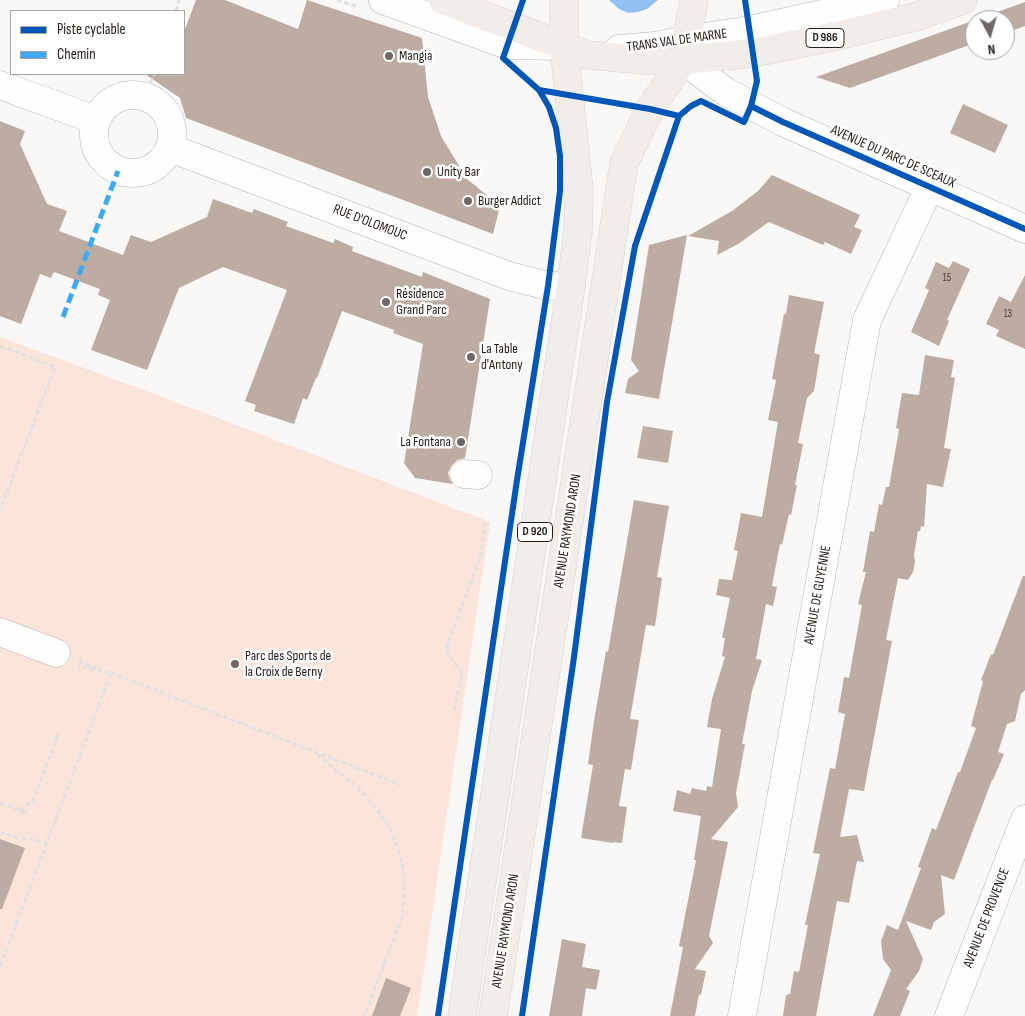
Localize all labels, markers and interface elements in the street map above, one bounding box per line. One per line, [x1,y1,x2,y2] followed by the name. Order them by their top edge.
[10,10,185,75] legend
[965,10,1015,60] north arrow
[57,20,126,39] text: Piste cyclable
[626,26,728,56] street label: TRANS VAL DE MARNE
[806,28,844,48] road number: D 986
[987,41,996,58] text: N
[57,45,96,64] text: Chemin
[399,48,432,64] place label: Mangia
[383,50,395,62] marker: Mangia
[828,122,958,192] street label: AVENUE DU PARC DE SCEAUX
[437,164,480,180] place label: Unity Bar
[421,166,433,178] marker: Unity Bar
[478,193,541,209] place label: Burger Addict
[462,195,474,207] marker: Burger Addict
[331,201,409,245] street label: RUE D'OLOMOUC
[943,271,951,285] house number: 15
[396,286,447,318] place label: Résidence Grand Parc
[380,296,392,308] marker: Résidence Grand Parc
[1004,307,1012,321] house number: 13
[481,341,523,374] place label: La Table d'Antony
[465,351,477,363] marker: La Table d'Antony
[400,434,451,450] place label: La Fontana
[455,436,467,448] marker: La Fontana
[551,473,585,589] street label: AVENUE RAYMOND ARON
[518,522,552,542] road number: D 920
[801,544,835,646] street label: AVENUE DE GUYENNE
[245,648,331,680] place label: Parc des Sports de la Croix de Berny
[229,658,241,670] marker: Parc des Sports de la Croix de Berny
[960,866,1014,970] street label: AVENUE DE PROVENCE
[489,873,523,989] street label: AVENUE RAYMOND ARON

